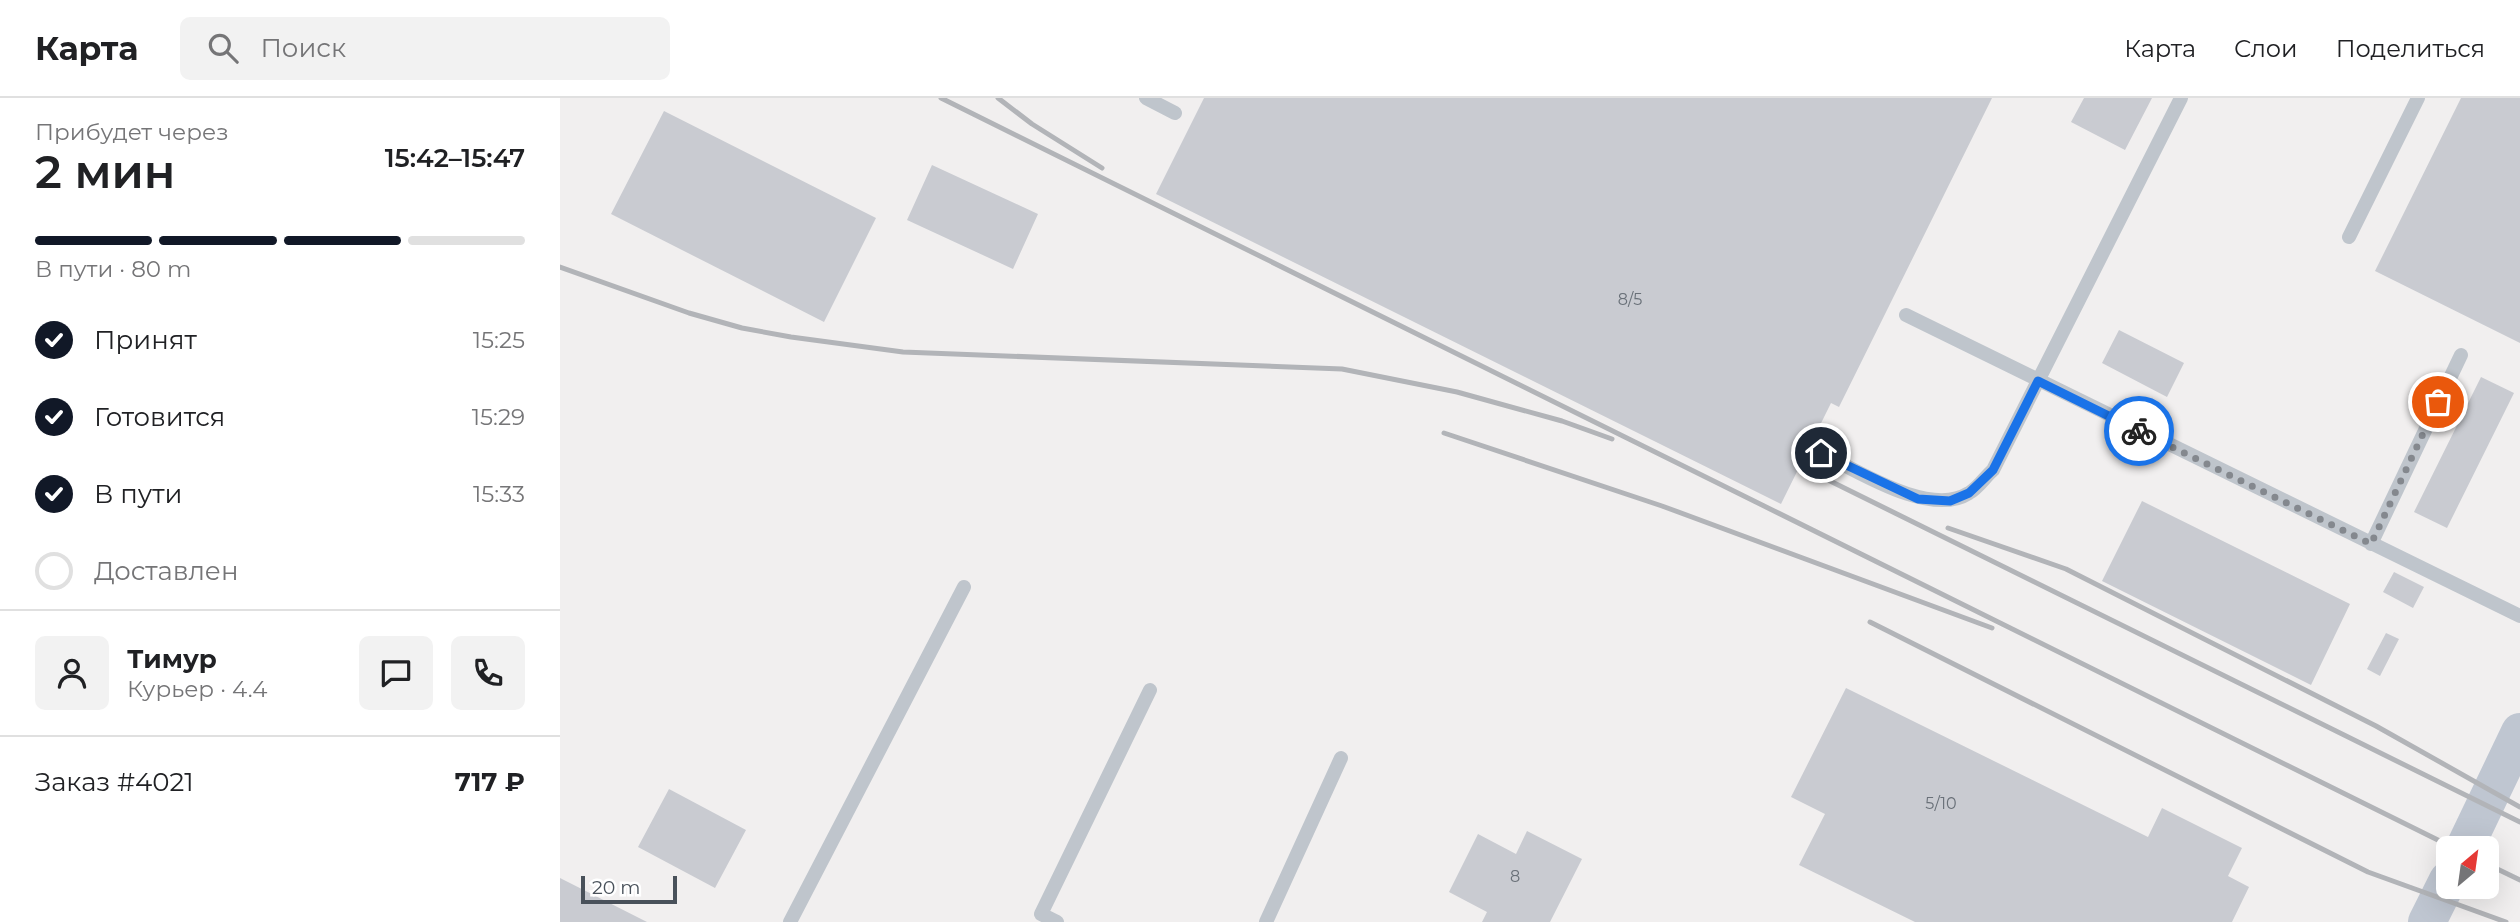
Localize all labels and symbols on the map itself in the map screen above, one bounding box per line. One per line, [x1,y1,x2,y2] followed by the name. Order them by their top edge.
[1618,290,1642,309] house number: 8/5
[2408,372,2468,432] pin
[2104,396,2174,466] courier
[1791,423,1851,483] pin
[1925,794,1957,813] house number: 5/10
[2436,836,2499,900] north arrow
[1510,867,1520,886] house number: 8
[581,873,677,905] scale bar

